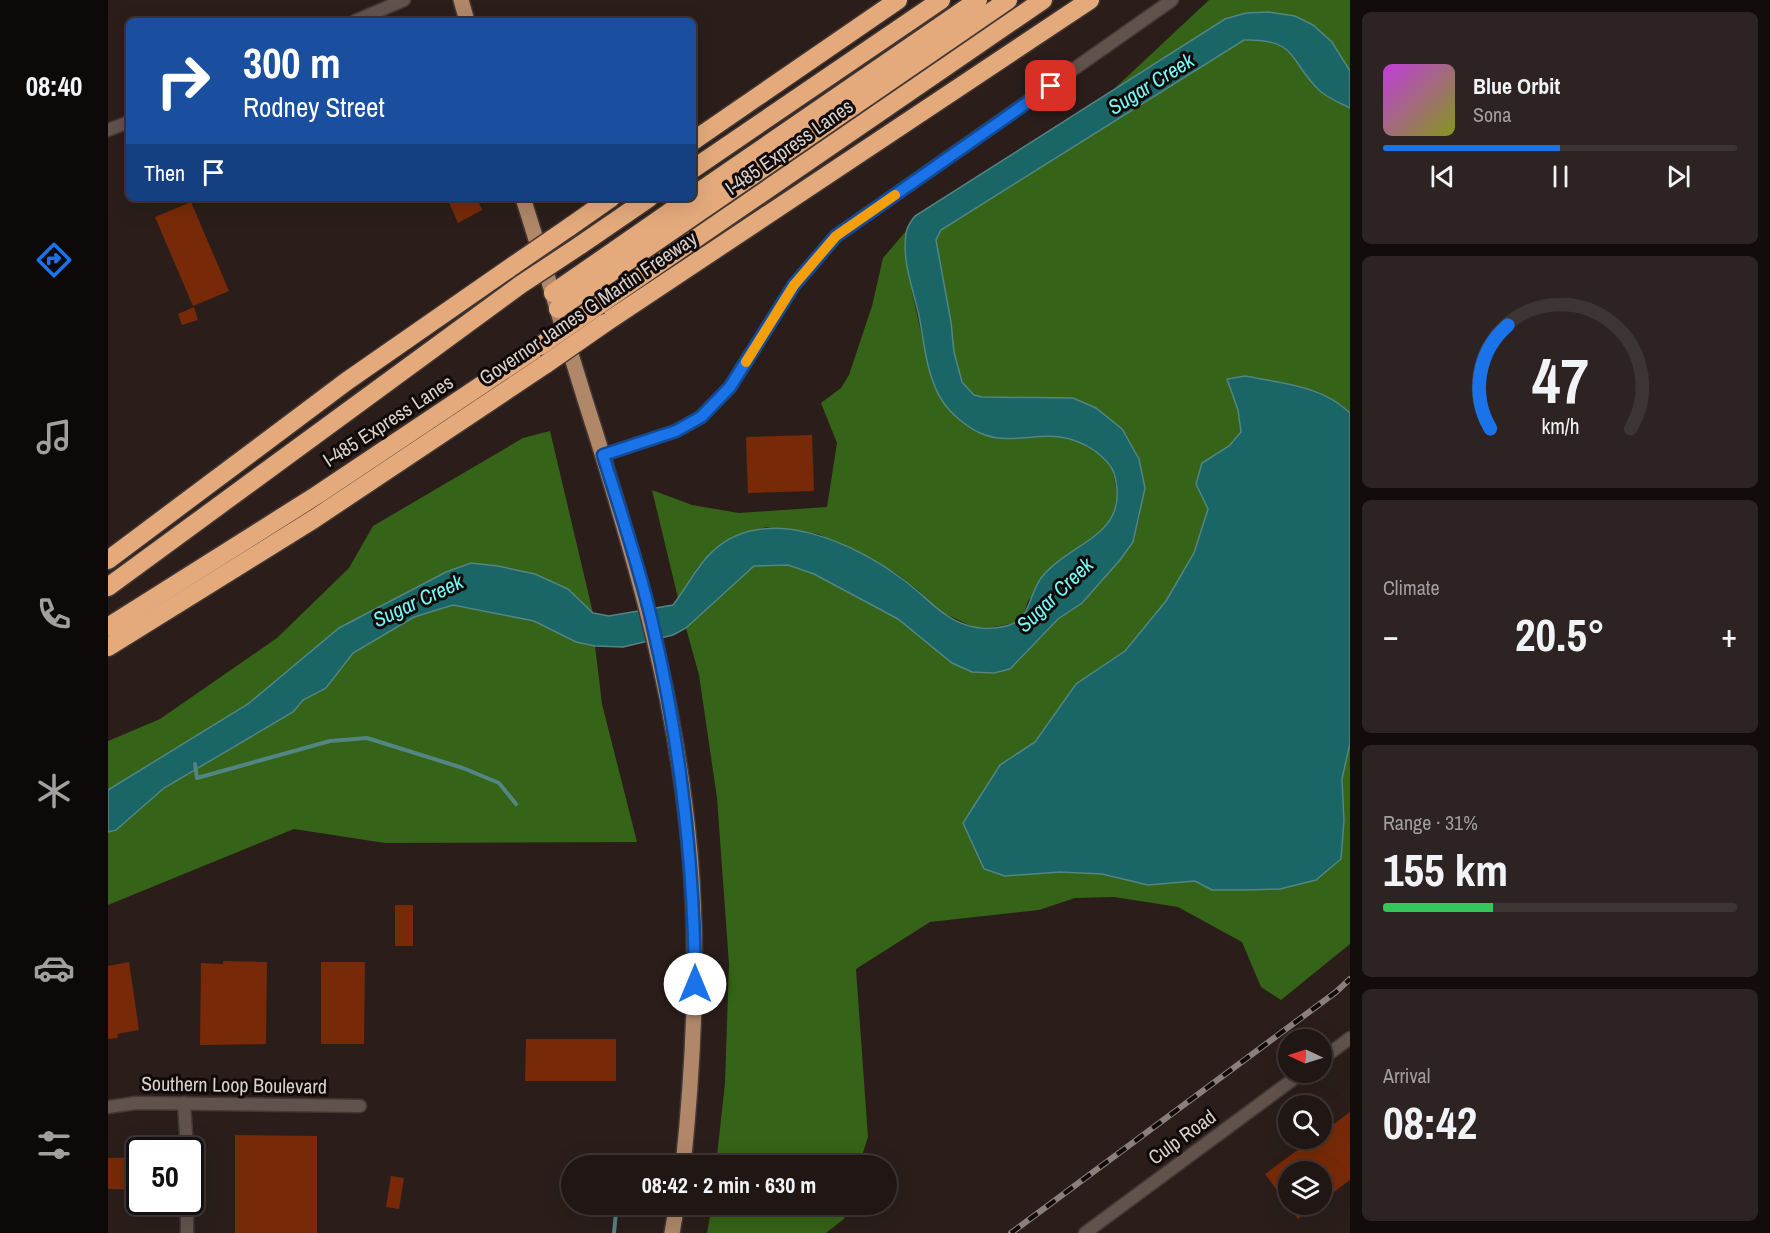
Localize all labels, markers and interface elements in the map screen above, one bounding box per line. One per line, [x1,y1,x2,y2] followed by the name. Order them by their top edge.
[243,35,341,91] text: 300 m
[144,42,222,120] icon: right
[1102,45,1201,121] water label: Sugar Creek
[1025,60,1076,111] pin
[26,68,82,104] text: 08:40
[1034,69,1067,102] icon: arrive
[1473,71,1560,101] text: Blue Orbit
[243,89,385,125] text: Rodney Street
[719,92,858,201] street label: I-485 Express Lanes
[1473,101,1511,128] text: Sona
[197,156,230,189] icon: arrive
[144,158,185,188] text: Then
[1426,160,1459,193] icon: previous
[1544,160,1577,193] icon: pause
[1662,160,1695,193] icon: next
[474,224,702,391] street label: Governor James G Martin Freeway
[33,239,75,281] icon: directions
[1532,338,1588,422] text: 47
[317,368,458,473] street label: I-485 Express Lanes
[1541,413,1579,442] text: km/h
[33,416,75,458] icon: music
[1010,550,1100,639] water label: Sugar Creek
[368,566,469,634] water label: Sugar Creek
[1383,574,1440,601] text: Climate
[33,593,75,635] icon: phone
[1515,604,1605,665] text: 20.5°
[1383,613,1399,657] text: −
[1721,613,1737,657] text: +
[33,770,75,812] icon: climate
[1383,809,1478,836] text: Range · 31%
[1383,839,1508,900] text: 155 km
[33,947,75,989] icon: car
[663,952,727,1016] position arrow
[1278,1029,1332,1083] north arrow
[1278,1029,1332,1215] map controls
[1383,1062,1430,1089] text: Arrival
[141,1069,327,1100] street label: Southern Loop Boulevard
[1383,1092,1477,1153] text: 08:42
[1278,1095,1332,1149] button: search
[1142,1103,1221,1170] street label: Culp Road
[33,1124,75,1166] icon: filters
[126,1137,204,1215] speed limit sign: 50
[1278,1161,1332,1215] button: layers
[642,1170,816,1200] text: 08:42 · 2 min · 630 m

